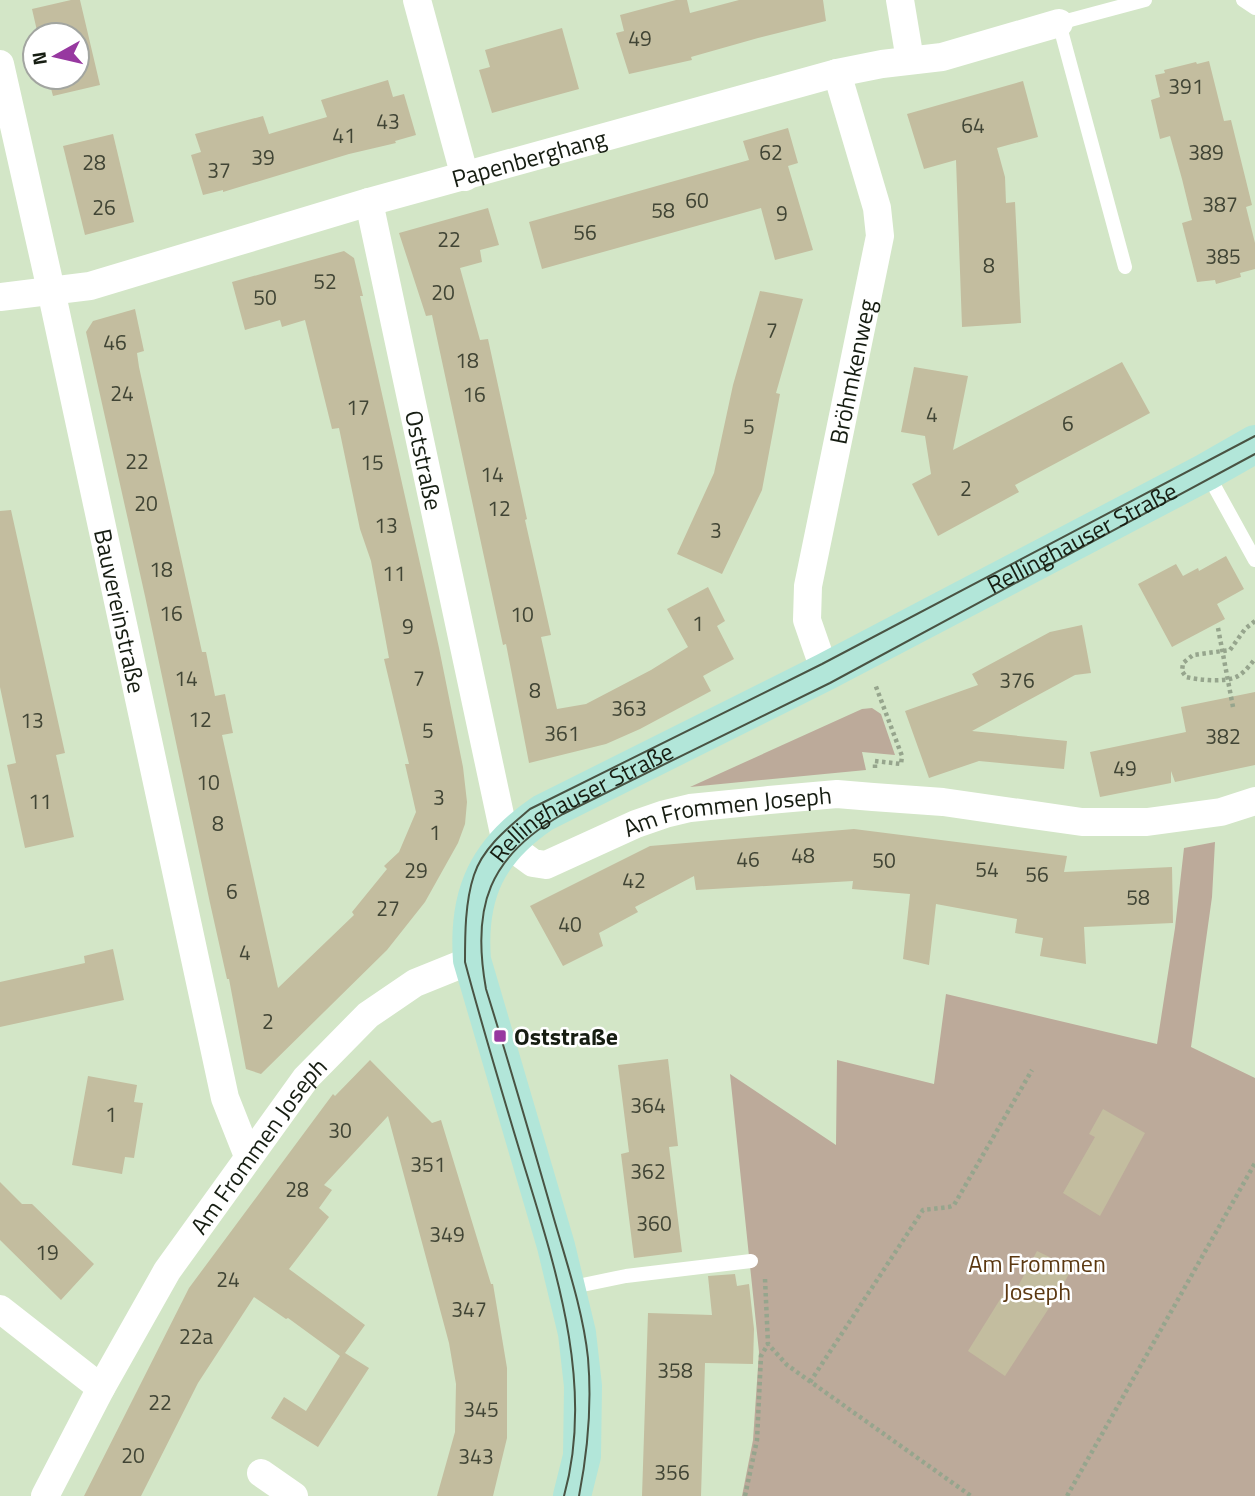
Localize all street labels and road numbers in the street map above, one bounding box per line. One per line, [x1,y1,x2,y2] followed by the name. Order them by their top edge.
[447,119,611,196] street label: Papenberghang
[820,296,885,447] street label: Bröhmkenweg
[396,407,452,513] street label: Oststraße
[980,472,1183,602] street label: Rellinghauser Straße
[85,525,155,696] street label: Bauvereinstraße
[480,733,679,870] street label: Rellinghauser Straße
[617,777,833,846] street label: Am Frommen Joseph
[181,1049,335,1241] street label: Am Frommen Joseph

